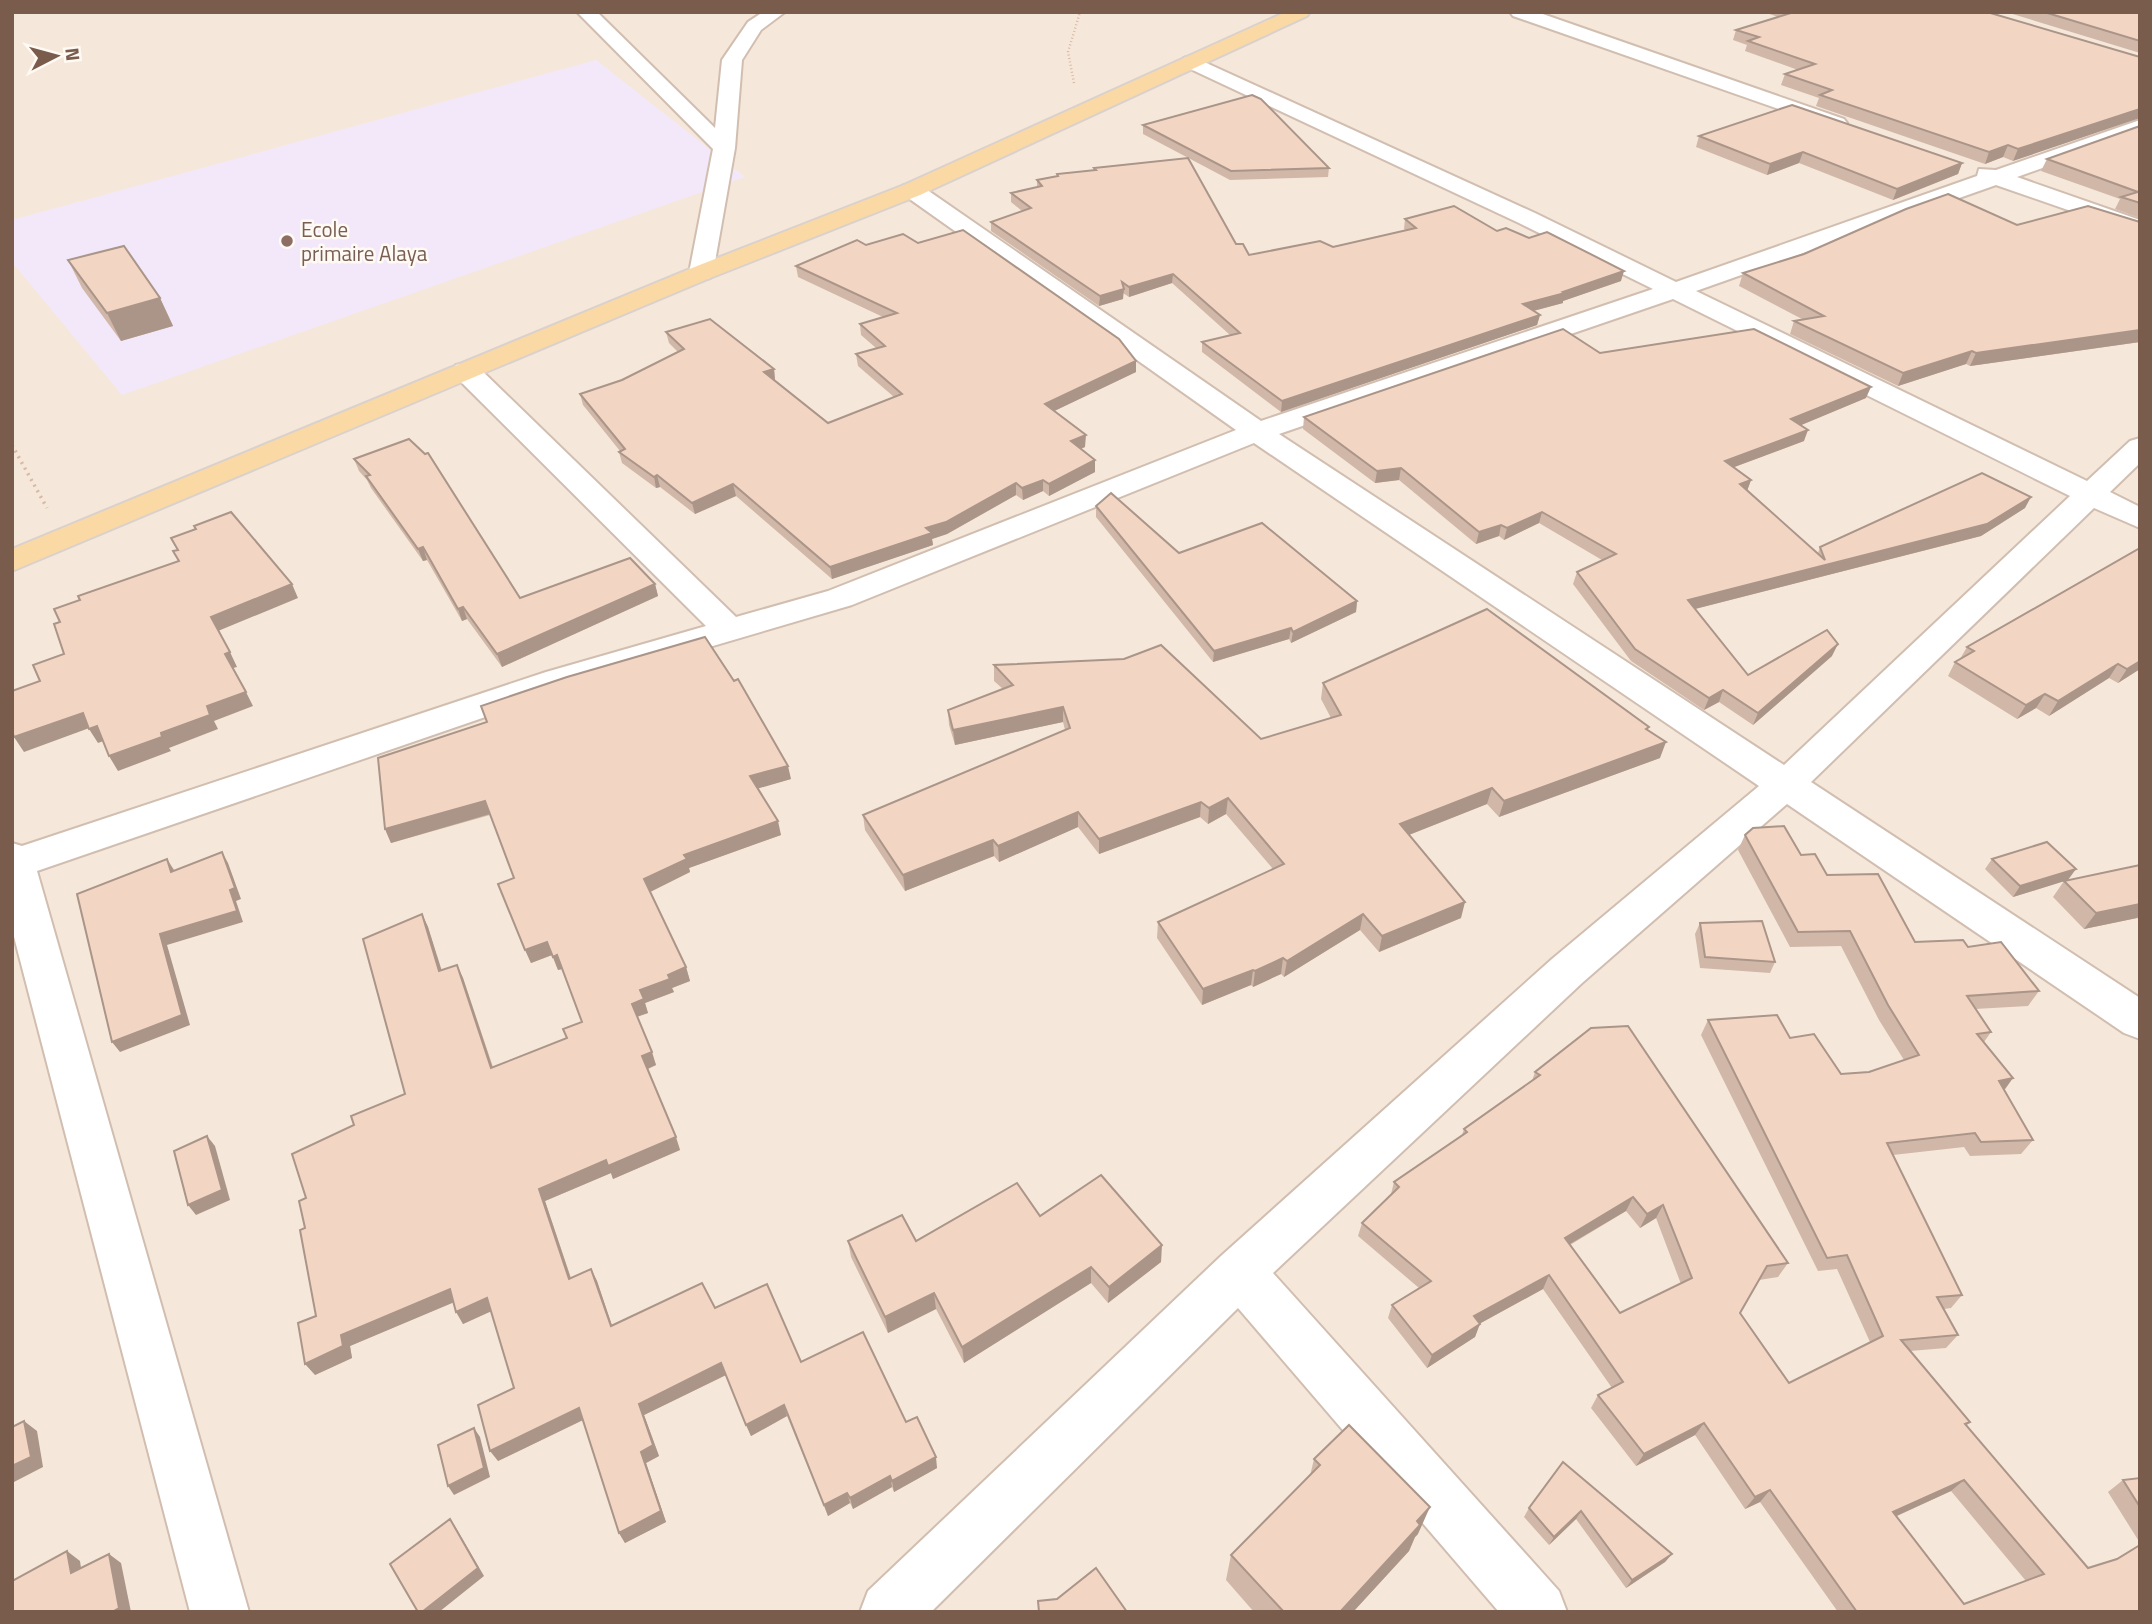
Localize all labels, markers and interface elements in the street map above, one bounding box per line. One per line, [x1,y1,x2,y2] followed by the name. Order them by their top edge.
[21,21,91,91] north arrow
[58,46,89,62] text: N
[301,213,428,269] place label: Ecole primaire Alaya
[279,233,295,249] marker: Ecole primaire Alaya

